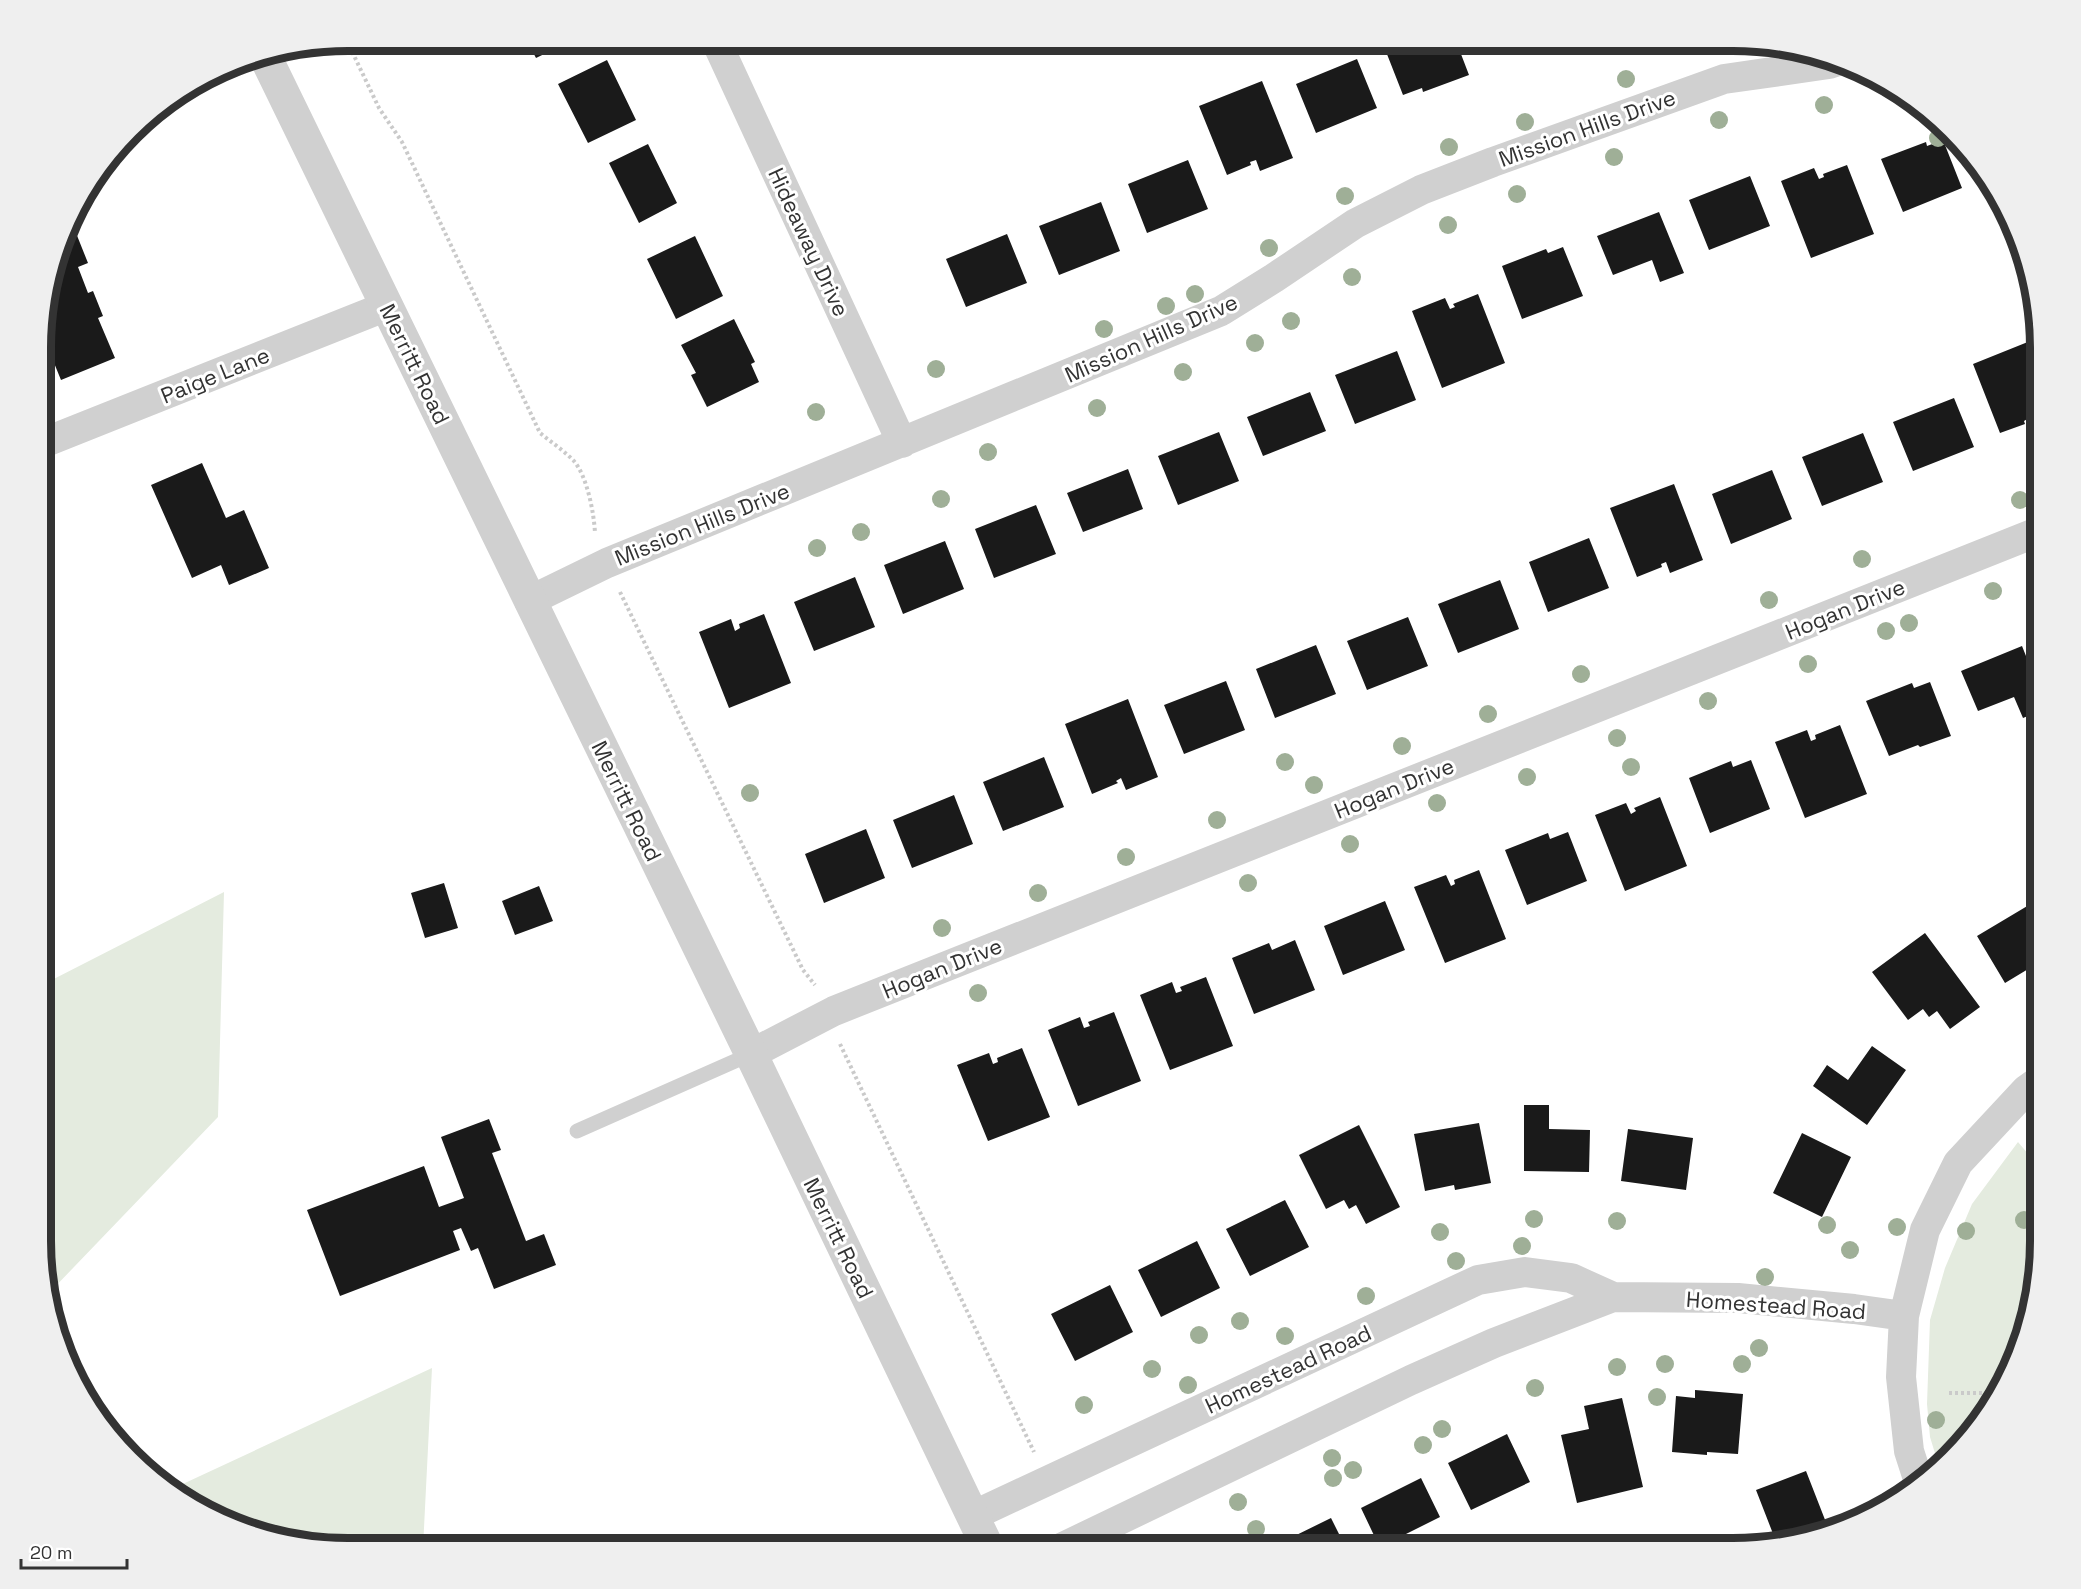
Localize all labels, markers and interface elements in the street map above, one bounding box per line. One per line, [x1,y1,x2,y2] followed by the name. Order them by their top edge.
[1495,83,1679,173] street label: Mission Hills Drive
[762,163,856,321] street label: Hideaway Drive
[1060,287,1242,389] street label: Mission Hills Drive
[374,299,456,429] street label: Merritt Road
[156,340,274,410] street label: Paige Lane
[610,476,794,572] street label: Mission Hills Drive
[1781,572,1909,646] street label: Hogan Drive
[586,736,668,866] street label: Merritt Road
[1330,751,1458,825] street label: Hogan Drive
[878,931,1006,1005] street label: Hogan Drive
[798,1173,880,1303] street label: Merritt Road
[1685,1285,1867,1325] street label: Homestead Road
[1200,1318,1376,1420] street label: Homestead Road
[21,1532,128,1570] scale bar
[30,1541,73,1564] text: 20 m

